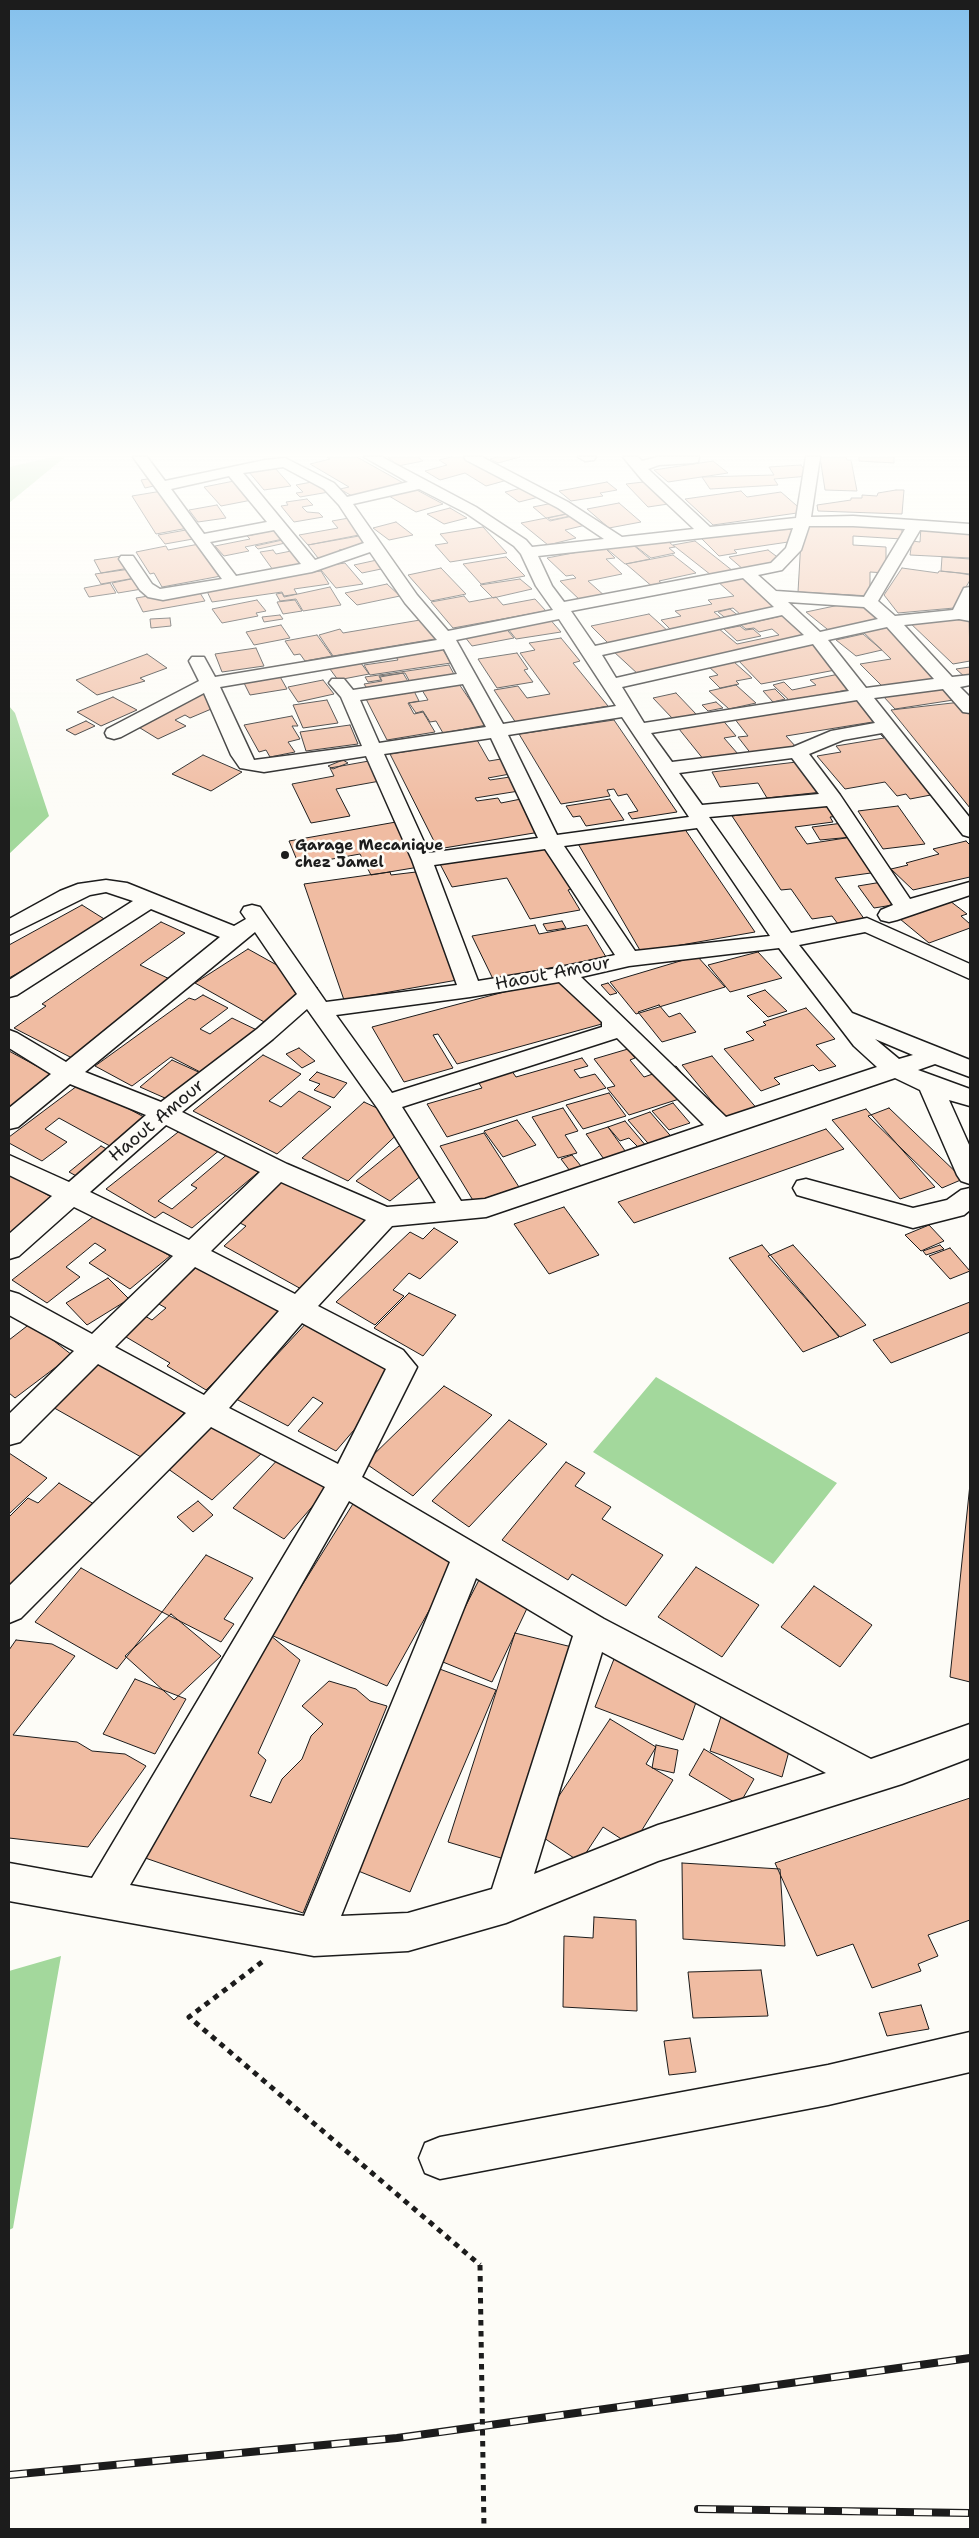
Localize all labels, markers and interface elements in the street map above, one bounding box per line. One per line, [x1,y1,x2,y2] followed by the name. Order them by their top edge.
[295,837,443,872] place label: Garage Mecanique chez Jamel
[279,849,291,861] marker: Garage Mecanique chez Jamel
[493,952,613,996] street label: Haout Amour
[105,1075,209,1167] street label: Haout Amour

